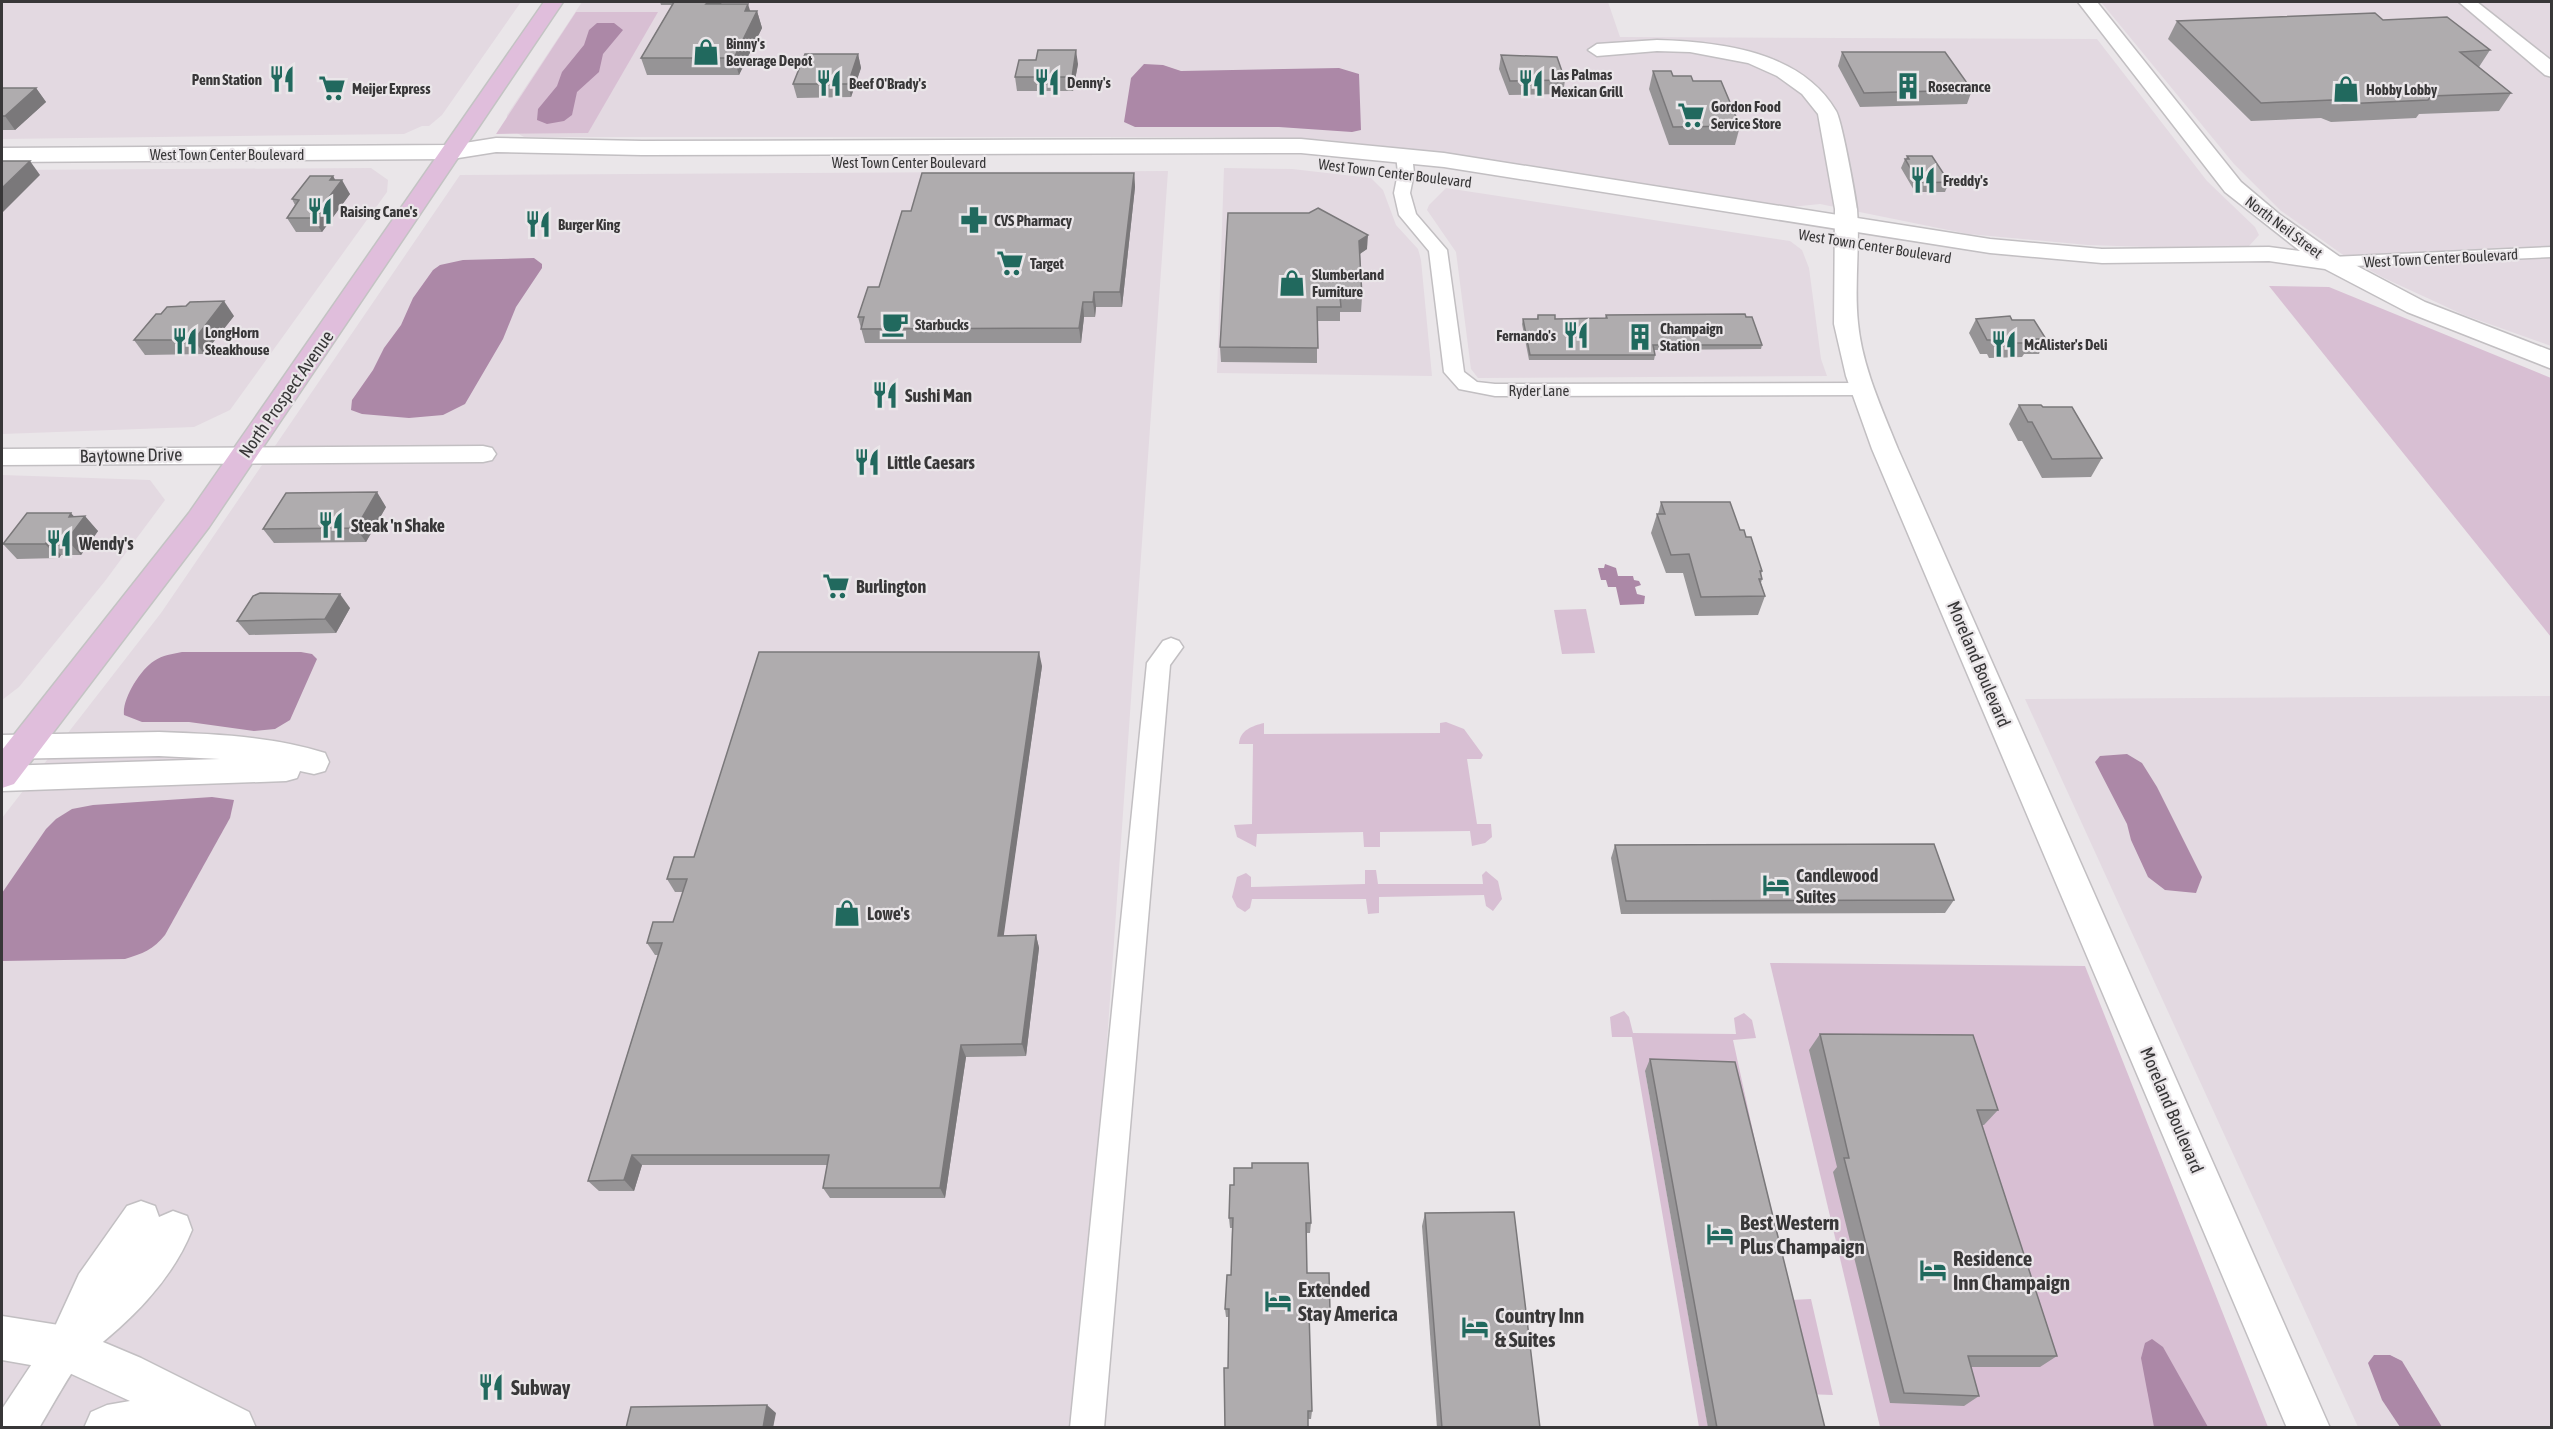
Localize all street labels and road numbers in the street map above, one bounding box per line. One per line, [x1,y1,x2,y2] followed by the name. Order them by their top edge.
[150,146,304,163] street label: West Town Center Boulevard
[832,154,986,171] street label: West Town Center Boulevard
[1317,155,1473,191] street label: West Town Center Boulevard
[2242,193,2326,261] street label: North Neil Street
[1797,226,1953,266] street label: West Town Center Boulevard
[2363,245,2519,271] street label: West Town Center Boulevard
[234,326,338,462] street label: North Prospect Avenue
[1509,382,1570,399] street label: Ryder Lane
[79,444,183,466] street label: Baytowne Drive
[1943,598,2015,730] street label: Moreland Boulevard
[2136,1044,2208,1176] street label: Moreland Boulevard

